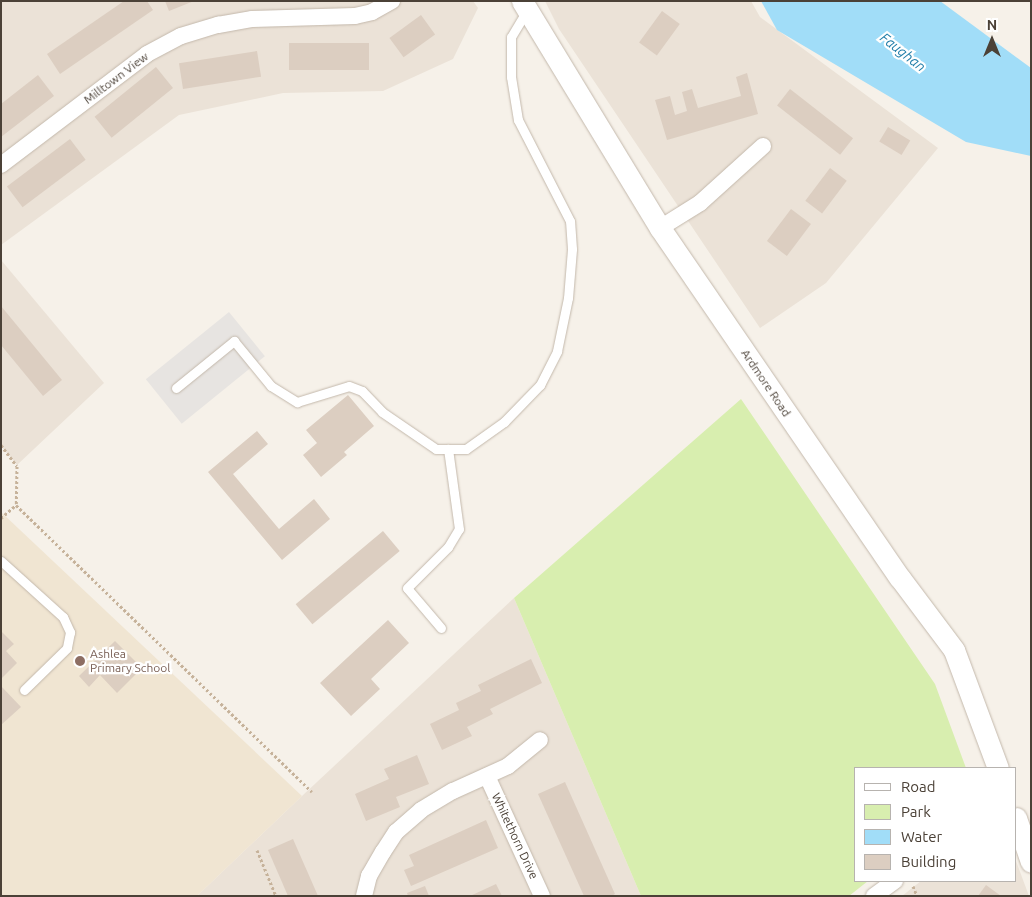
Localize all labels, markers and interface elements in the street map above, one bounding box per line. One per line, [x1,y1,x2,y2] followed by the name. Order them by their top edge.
[967,15,1017,65] north arrow
[987,17,997,33] text: N
[877,29,929,75] water label: Faughan
[81,49,151,107] street label: Milltown View
[738,347,794,419] street label: Ardmore Road
[90,647,170,675] place label: Ashlea Primary School
[74,655,86,667] marker: Ashlea Primary School
[854,767,1017,882] legend
[901,778,936,795] text: Road
[489,791,541,881] street label: Whitethorn Drive
[901,803,931,820] text: Park
[901,828,942,845] text: Water
[901,853,956,870] text: Building

